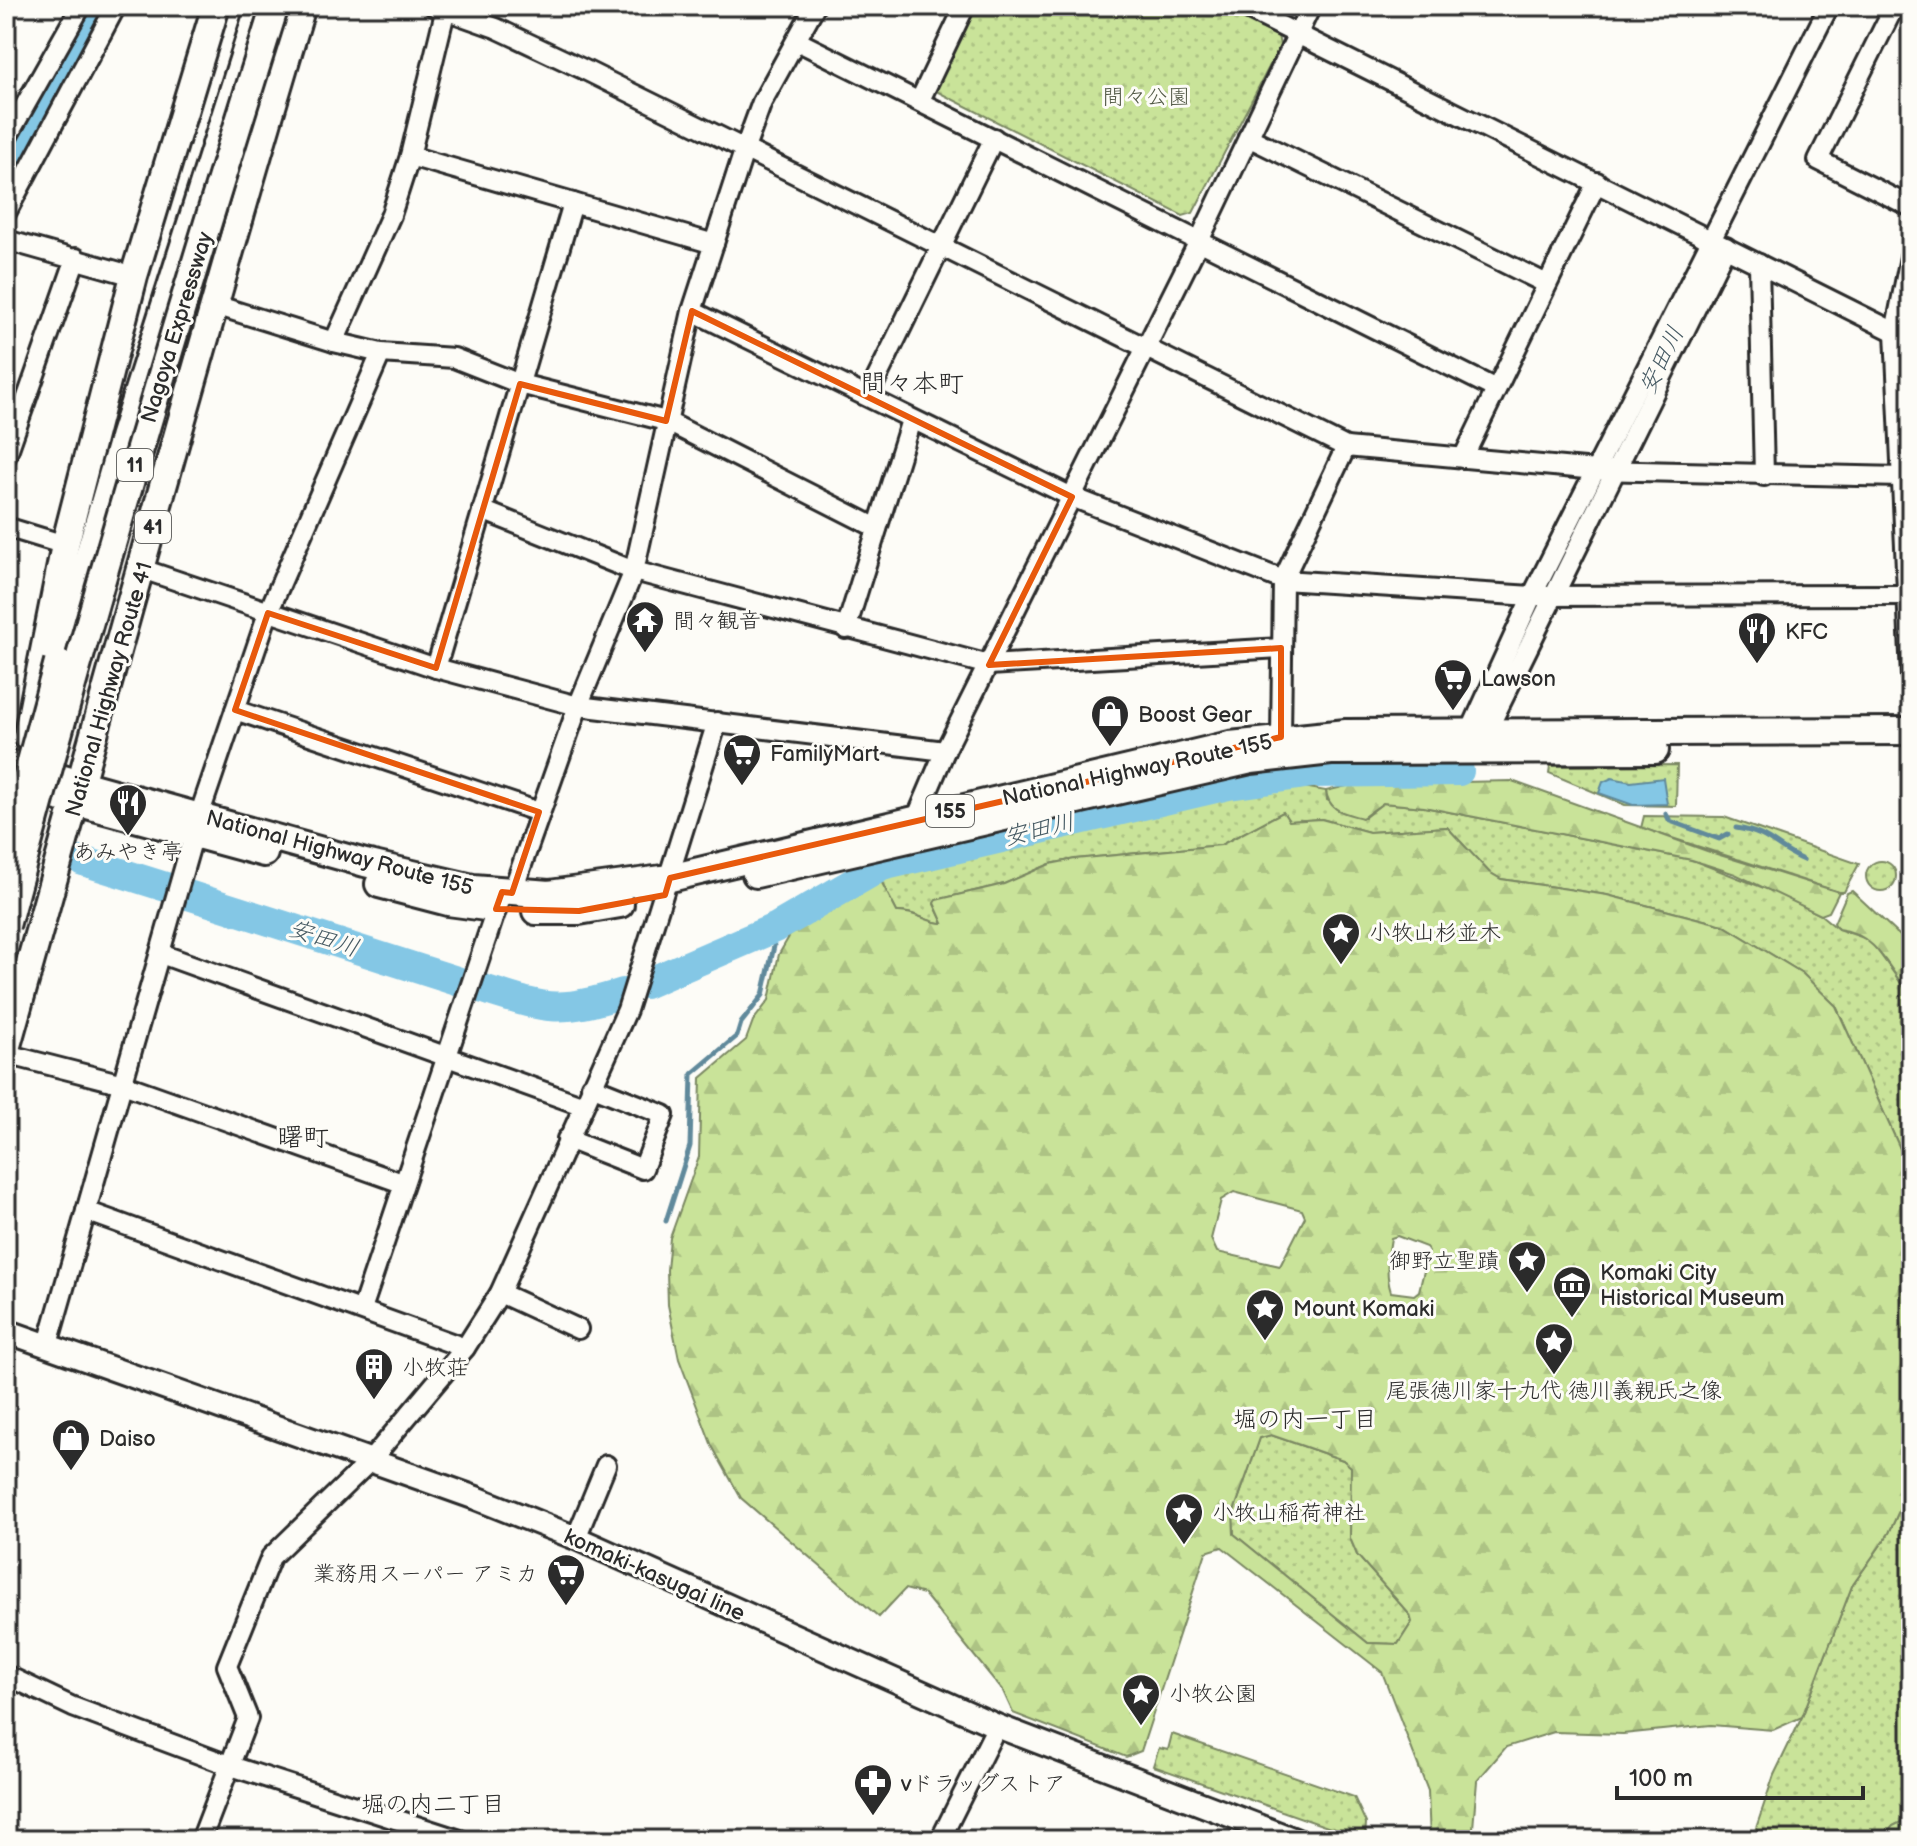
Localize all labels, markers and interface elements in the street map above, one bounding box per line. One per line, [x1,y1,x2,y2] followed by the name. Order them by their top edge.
[1102,84,1190,111] park label: 間々公園
[136,229,219,426] street label: Nagoya Expressway
[1633,322,1690,399] water label: 安田川
[860,369,964,400] district label: 間々本町
[117,449,153,481] road number: 11
[135,511,171,543] road number: 41
[60,559,159,820] street label: National Highway Route 41
[624,599,666,654] temple icon: 間々観音
[673,608,761,635] place label: 間々観音
[1736,610,1778,665] restaurant icon: KFC
[1785,619,1828,646] place label: KFC
[1432,657,1474,712] supermarket icon: Lawson
[1481,666,1556,693] place label: Lawson
[1089,693,1131,748] shop icon: Boost Gear
[1138,702,1253,729] place label: Boost Gear
[1000,729,1275,812] street label: National Highway Route 155
[721,732,763,787] supermarket icon: FamilyMart
[770,741,880,768] place label: FamilyMart
[107,782,149,837] restaurant icon: あみやき亭
[926,795,974,827] road number: 155
[203,805,476,902] street label: National Highway Route 155
[1001,807,1077,852] water label: 安田川
[73,839,183,866] place label: あみやき亭
[1320,911,1362,966] place icon: 小牧山杉並木
[285,914,363,963] water label: 安田川
[1369,920,1501,947] place label: 小牧山杉並木
[277,1123,329,1154] district label: 曙町
[1506,1239,1548,1294] place icon: 御野立聖蹟
[1389,1248,1499,1275] place label: 御野立聖蹟
[1600,1260,1784,1312] place label: Komaki City Historical Museum
[1551,1264,1593,1319] museum icon: Komaki City Historical Museum
[1244,1287,1286,1342] place icon: Mount Komaki
[1293,1296,1435,1323] place label: Mount Komaki
[1533,1321,1575,1376] place icon: 尾張徳川家十九代 徳川義親氏之像
[353,1346,395,1401] building icon: 小牧荘
[402,1355,468,1382] place label: 小牧荘
[1386,1378,1722,1405] place label: 尾張徳川家十九代 徳川義親氏之像
[1233,1405,1377,1434] district label: 堀の内一丁目
[50,1417,92,1472] shop icon: Daiso
[99,1426,156,1453] place label: Daiso
[1163,1491,1205,1546] place icon: 小牧山稲荷神社
[1212,1500,1366,1527] place label: 小牧山稲荷神社
[560,1523,749,1627] street label: komaki-kasugai line
[545,1552,587,1607] supermarket icon: 業務用スーパー アミカ
[313,1561,538,1588] place label: 業務用スーパー アミカ
[1120,1672,1162,1727] place icon: 小牧公園
[1169,1681,1257,1708] place label: 小牧公園
[1617,1750,1863,1800] scale bar
[852,1762,894,1817] pharmacy icon: vドラッグストア
[1629,1764,1693,1793] text: 100 m
[900,1771,1066,1798] place label: vドラッグストア
[361,1790,505,1819] district label: 堀の内二丁目

